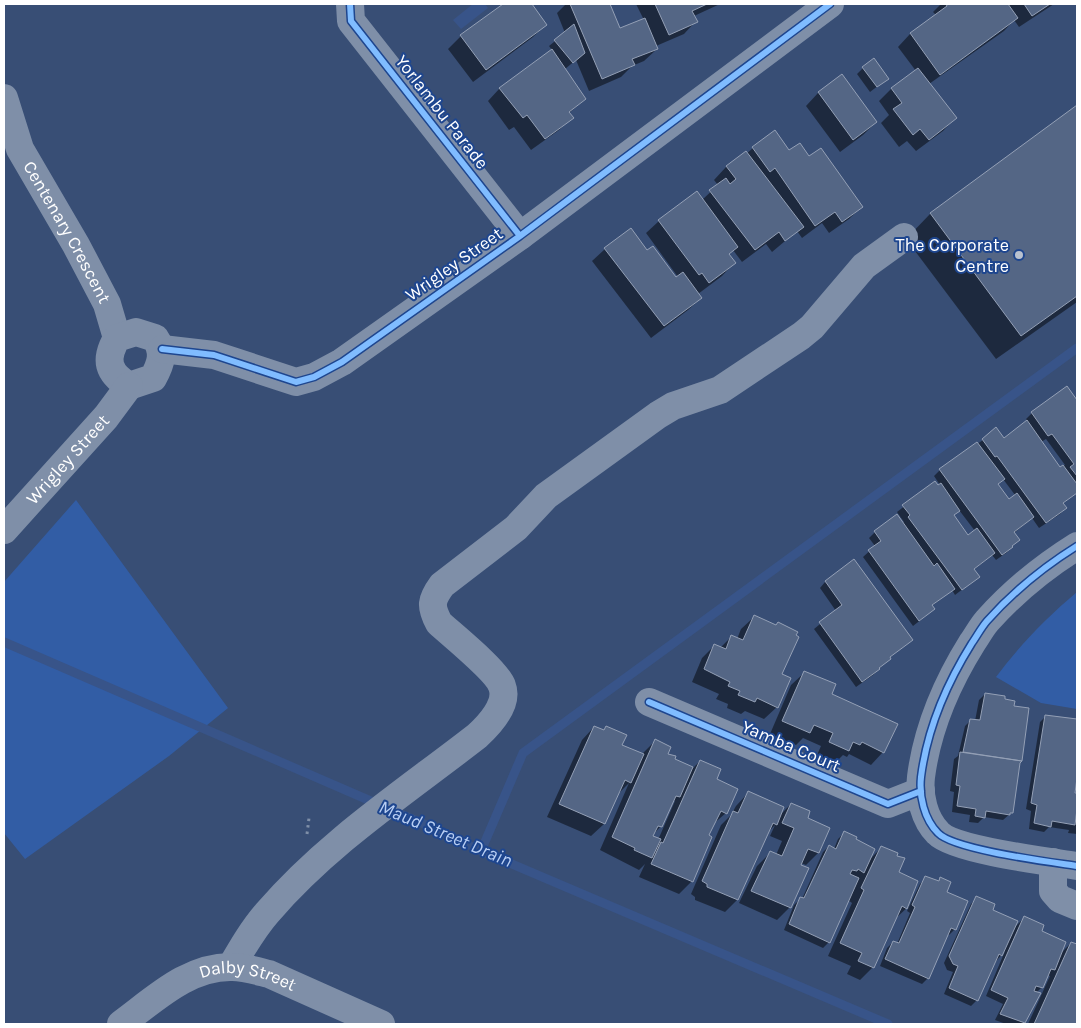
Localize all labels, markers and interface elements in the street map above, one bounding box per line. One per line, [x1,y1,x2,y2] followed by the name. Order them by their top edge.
[391,51,493,173] street label: Yorlambu Parade
[18,157,116,307] street label: Centenary Crescent
[401,222,507,306] street label: Wrigley Street
[895,234,1009,277] place label: The Corporate Centre
[1013,249,1025,261] marker: The Corporate Centre
[21,410,114,509] street label: Wrigley Street
[738,715,844,777] street label: Yamba Court
[376,796,516,872] water label: Maud Street Drain
[196,956,300,996] street label: Dalby Street

